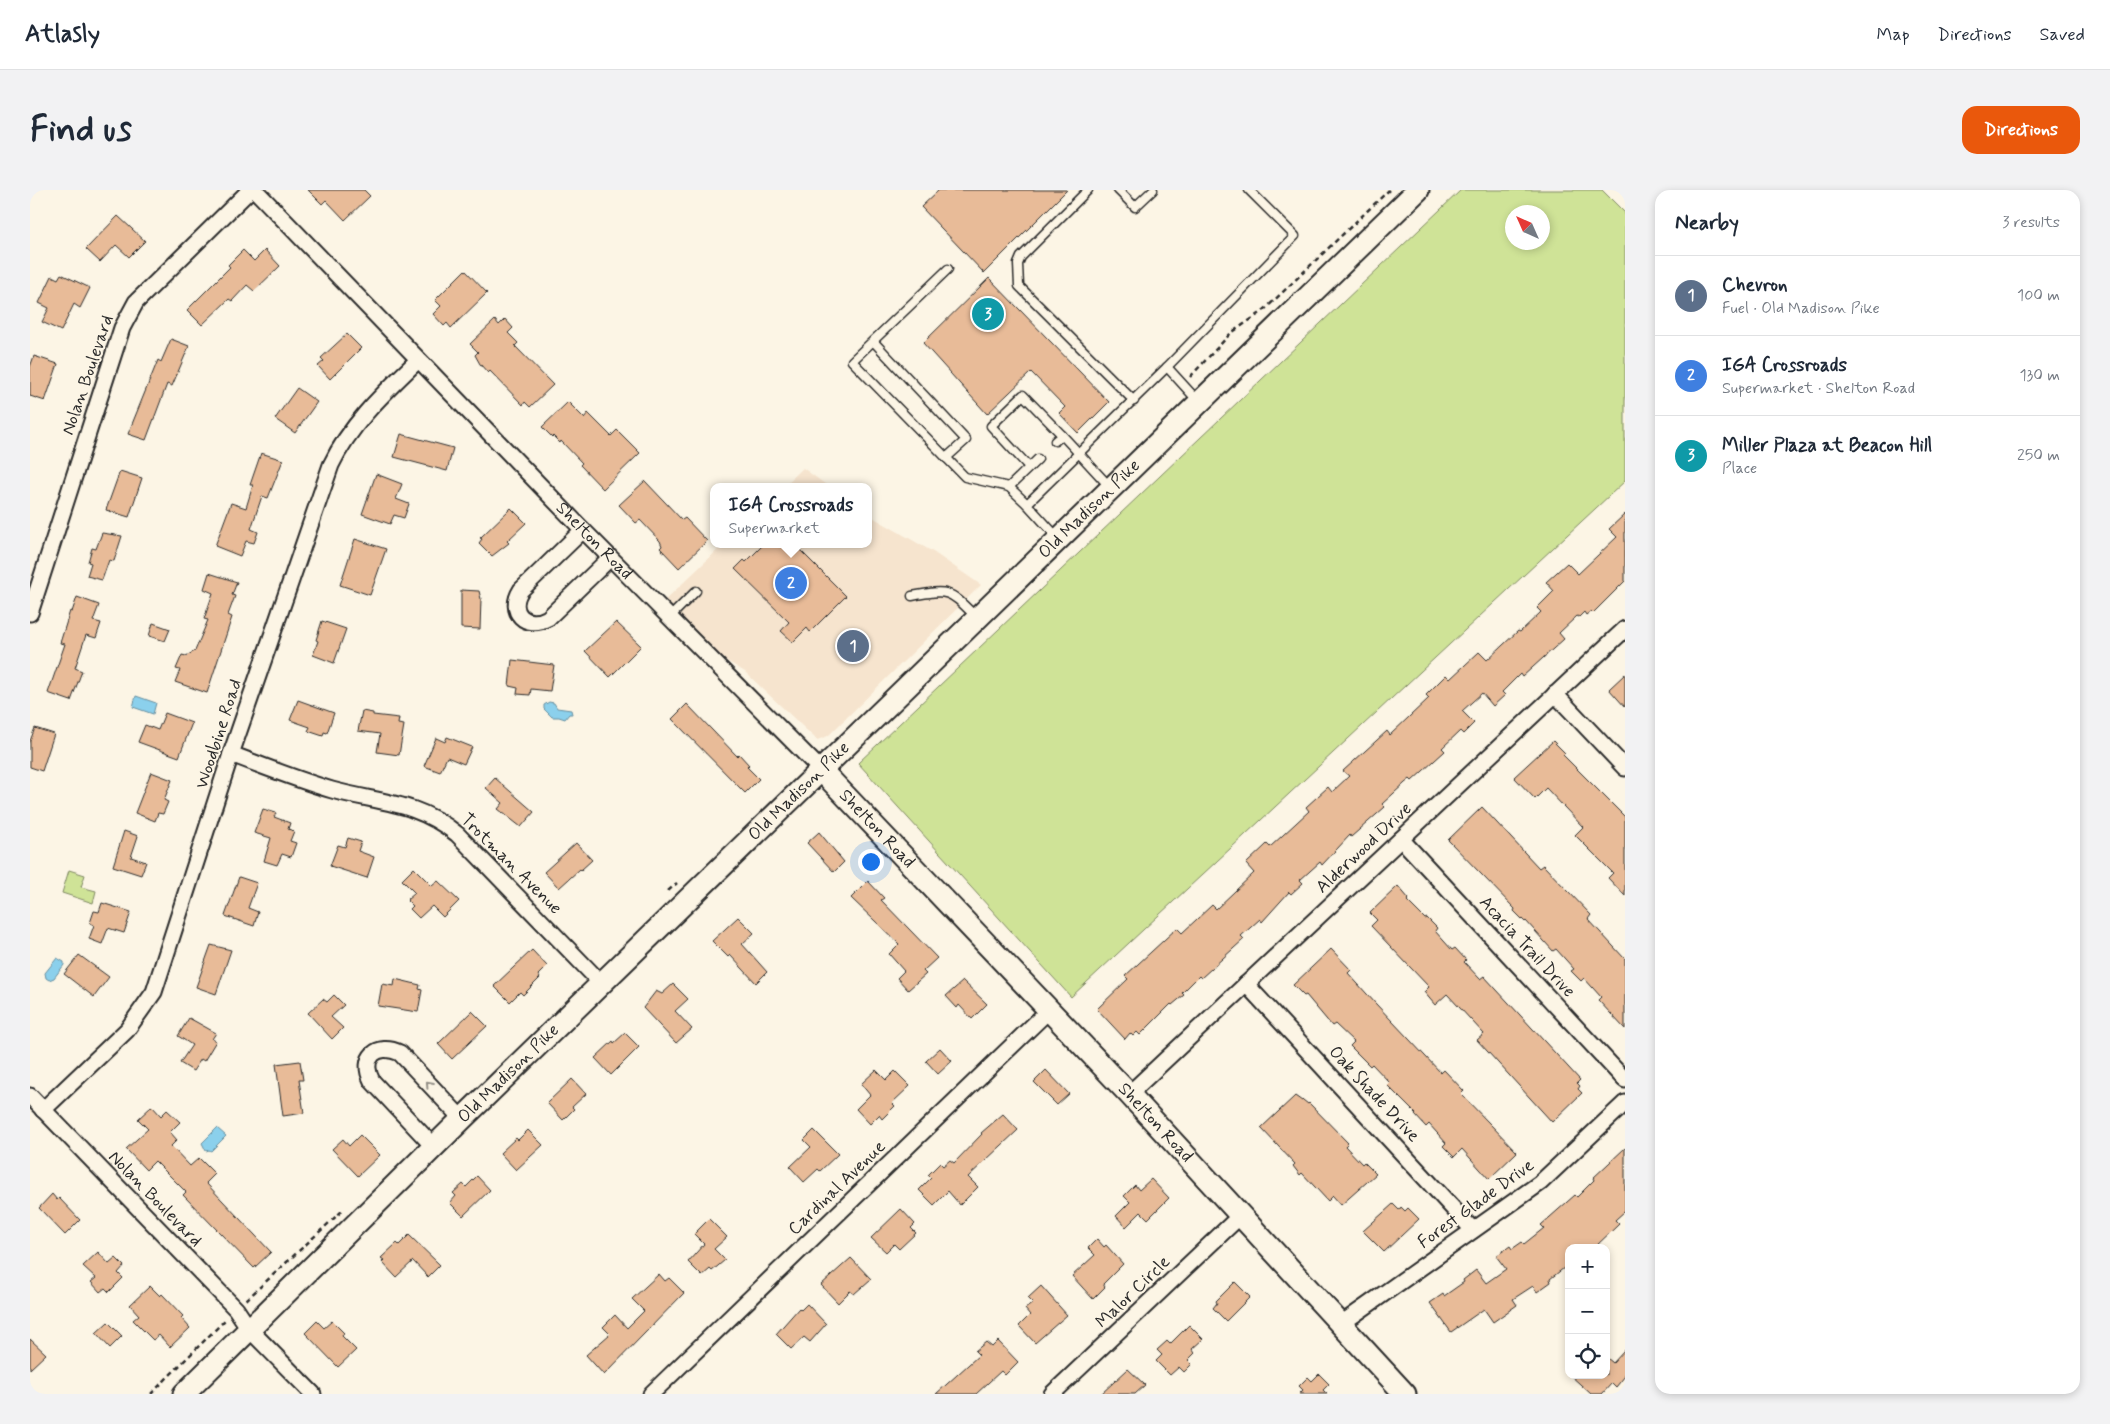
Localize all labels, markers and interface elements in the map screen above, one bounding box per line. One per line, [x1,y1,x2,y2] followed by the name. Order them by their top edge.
[25,19,100,50] text: Atlasly
[1877,23,1910,47] text: Map
[1938,23,2012,47] text: Directions
[2040,23,2085,47] text: Saved
[1962,106,2080,154] button: Directions
[30,107,132,153] text: Find us
[1505,205,1550,250] north arrow
[1675,209,1739,237] text: Nearby
[2002,212,2060,233] text: 3 results
[1722,273,1787,298] text: Chevron
[1687,285,1695,306] text: 1
[2017,285,2060,306] text: 100 m
[972,295,1004,333] pin: 3
[1722,298,1880,319] text: Fuel · Old Madison Pike
[56,312,120,438] street label: Nolan Boulevard
[1722,353,1847,378] text: IGA Crossroads
[1687,365,1695,386] text: 2
[2019,365,2060,386] text: 130 m
[1722,378,1915,399] text: Supermarket · Shelton Road
[1722,433,1932,458] text: Miller Plaza at Beacon Hill
[1687,445,1695,466] text: 3
[2017,445,2060,466] text: 250 m
[1033,454,1146,564] street label: Old Madison Pike
[1722,458,1757,479] text: Place
[710,483,872,548] popup
[729,493,853,518] text: IGA Crossroads
[550,497,638,585] street label: Shelton Road
[729,518,820,539] text: Supermarket
[775,564,807,602] pin: 2
[837,627,869,665] pin: 1
[190,676,248,792] street label: Woodbine Road
[743,736,855,847] street label: Old Madison Pike
[833,784,920,873] street label: Shelton Road
[1311,797,1417,899] street label: Alderwood Drive
[455,808,567,920] street label: Trotman Avenue
[858,849,884,875] your location
[1474,891,1580,1003] street label: Acacia Trail Drive
[452,1019,565,1129] street label: Old Madison Pike
[1323,1041,1425,1148] street label: Oak Shade Drive
[1112,1077,1198,1168] street label: Shelton Road
[426,1080,435,1089] one-way arrow
[783,1135,891,1241] street label: Cardinal Avenue
[103,1146,207,1252] street label: Nolan Boulevard
[1413,1154,1539,1254] street label: Forest Glade Drive
[1565,1244,1610,1379] map controls
[1565,1244,1610,1289] button: +
[1090,1250,1176,1334] street label: Malor Circle
[1565,1289,1610,1334] button: −
[1565,1334,1610,1379] button: locate

